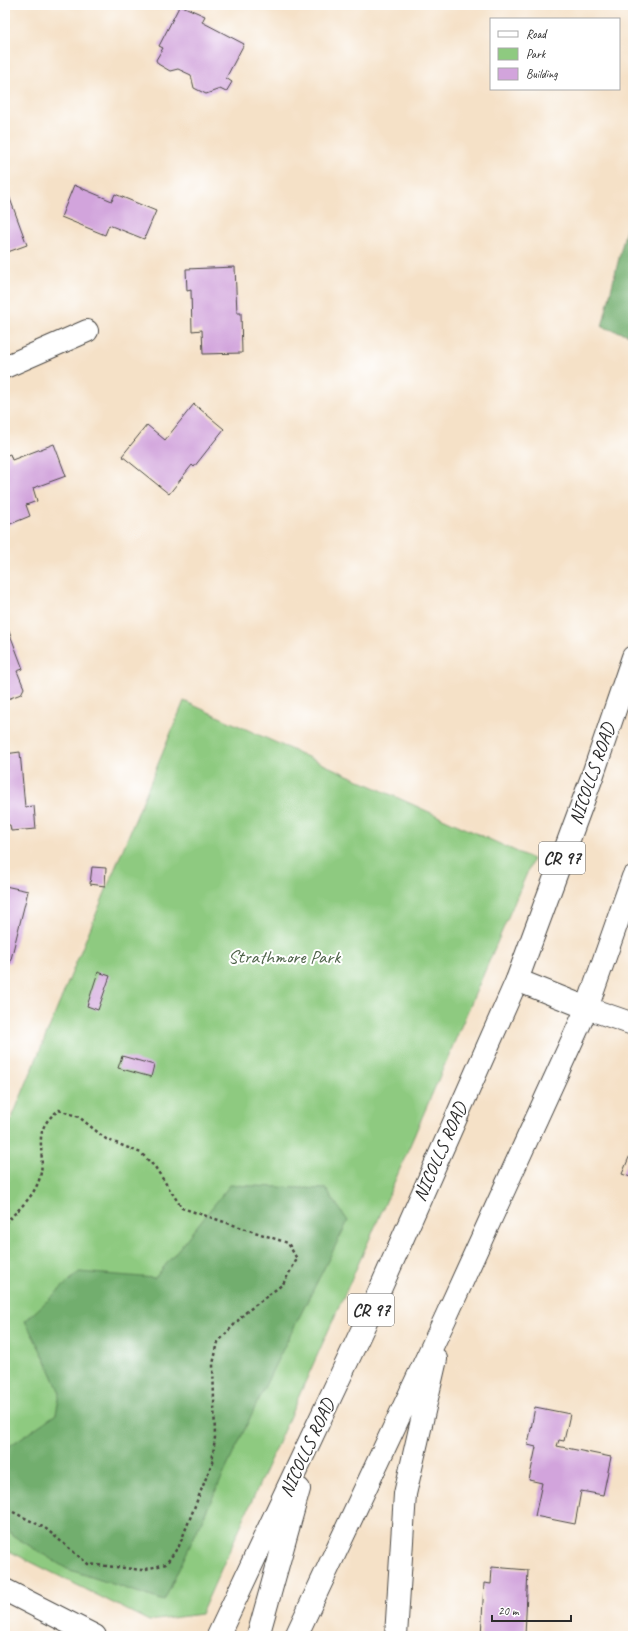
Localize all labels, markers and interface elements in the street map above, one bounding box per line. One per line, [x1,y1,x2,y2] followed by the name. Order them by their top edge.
[490,18,620,90] legend
[526,26,548,42] text: Road
[526,46,547,62] text: Park
[526,66,558,82] text: Building
[563,718,621,828] street label: NICOLLS ROAD
[539,842,585,874] road number: CR 97
[228,945,341,969] park label: Strathmore Park
[408,1097,473,1205] street label: NICOLLS ROAD
[348,1294,394,1326] road number: CR 97
[274,1393,341,1501] street label: NICOLLS ROAD
[492,1597,571,1623] scale bar
[498,1603,520,1619] text: 20 m

